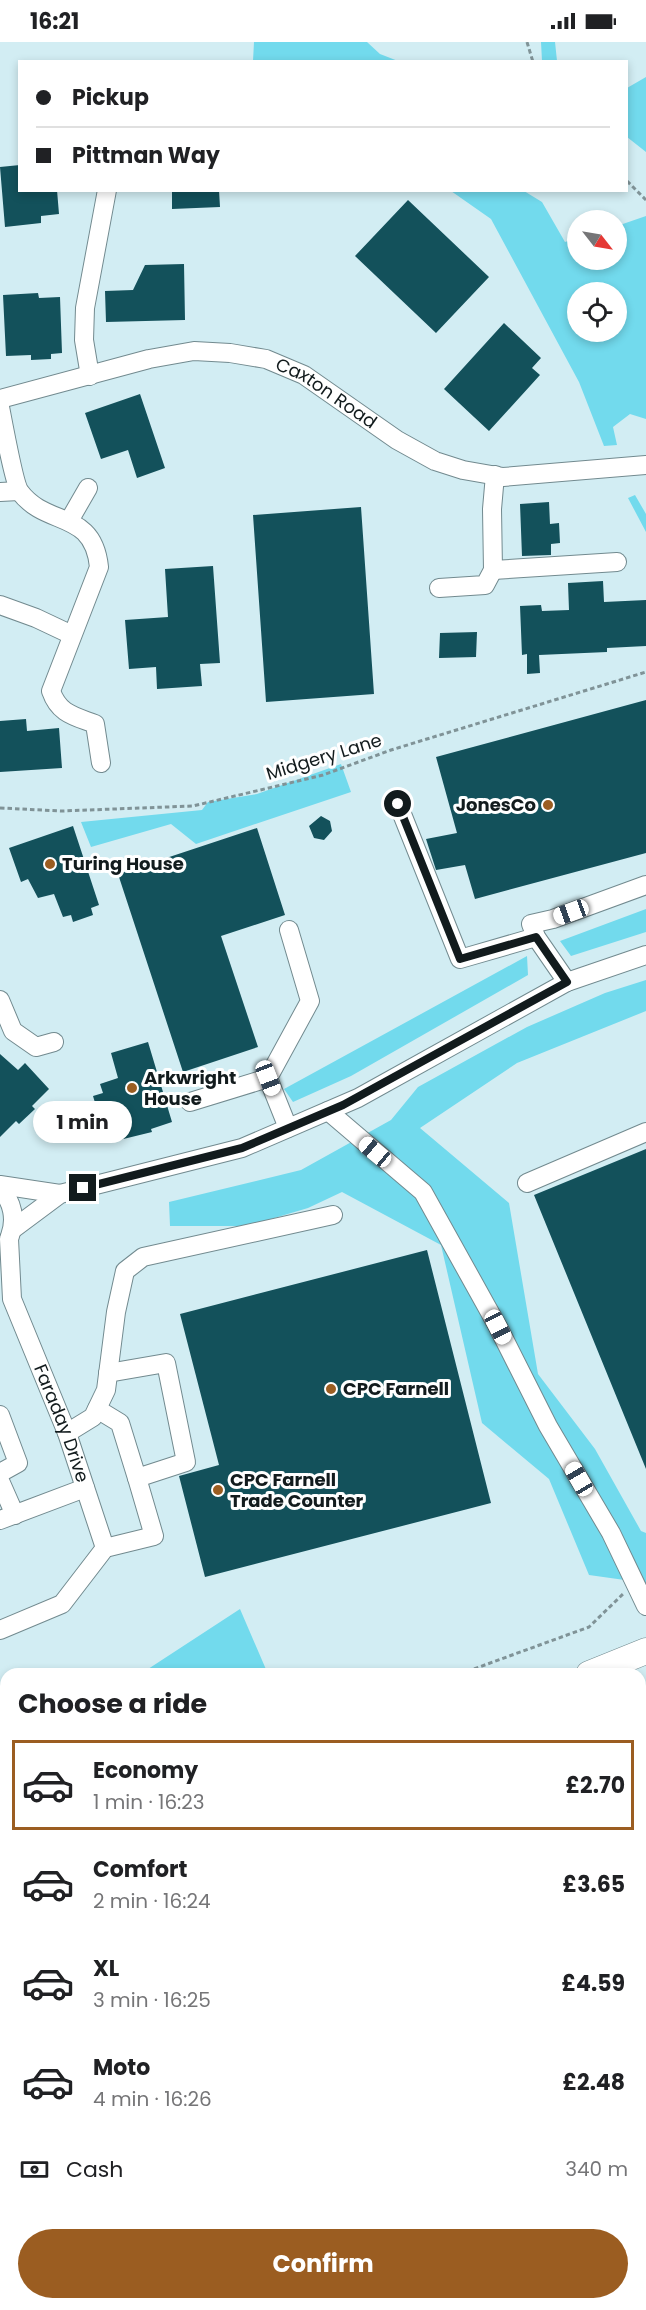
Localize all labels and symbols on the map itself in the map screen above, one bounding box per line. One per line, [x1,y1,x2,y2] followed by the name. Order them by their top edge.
[567,210,627,270] north arrow
[272,351,382,434] street label: Caxton Road
[263,727,385,786] street label: Midgery Lane
[384,790,411,817] route start
[456,792,536,817] place label: JonesCo
[541,798,555,812] marker: JonesCo
[62,851,184,876] place label: Turing House
[43,857,57,871] marker: Turing House
[551,897,591,927] car
[253,1058,283,1098] car
[144,1065,236,1111] place label: Arkwright House
[125,1081,139,1095] marker: Arkwright House
[34,1101,132,1143] callout: 1 min
[355,1134,395,1170] car
[69,1174,96,1201] route end
[482,1307,514,1347] car
[28,1360,95,1486] street label: Faraday Drive
[343,1376,449,1401] place label: CPC Farnell
[324,1382,338,1396] marker: CPC Farnell
[562,1459,596,1499] car
[230,1467,364,1513] place label: CPC Farnell Trade Counter
[211,1483,225,1497] marker: CPC Farnell Trade Counter

